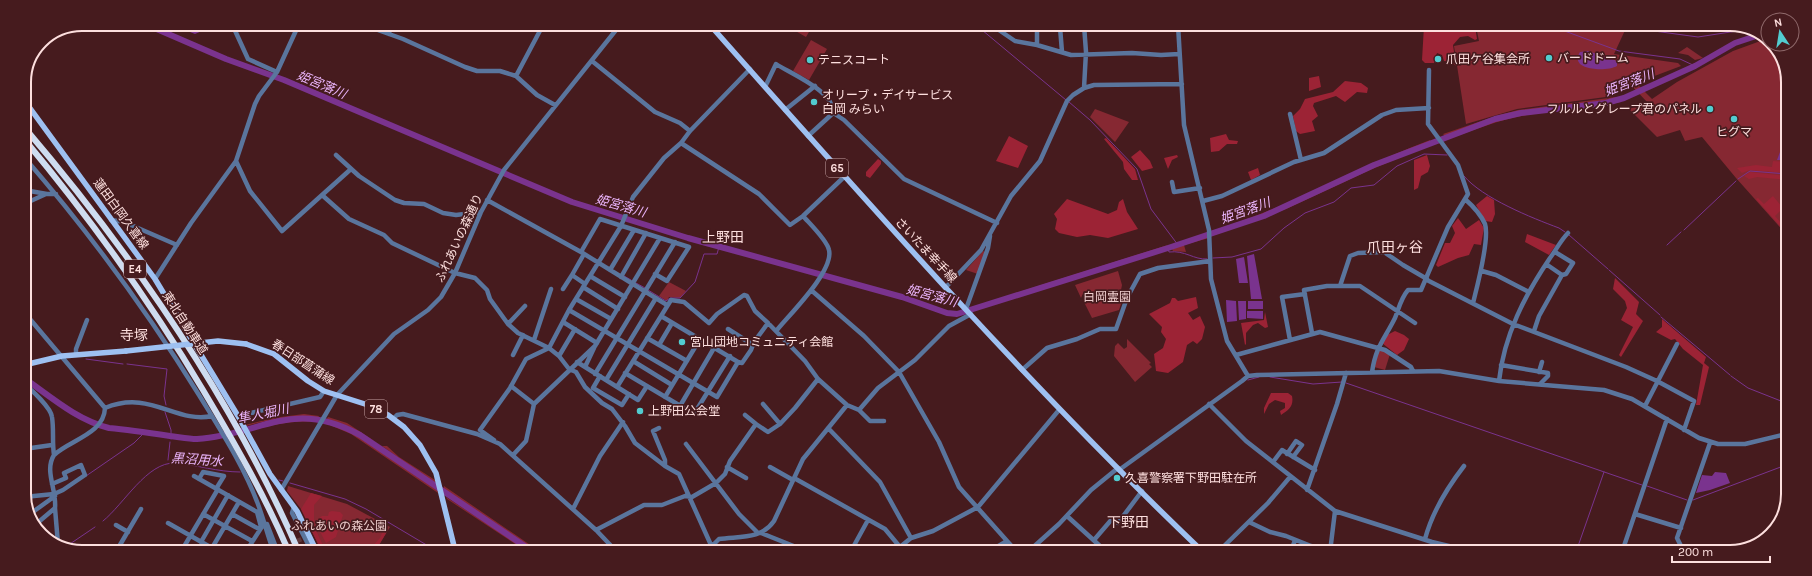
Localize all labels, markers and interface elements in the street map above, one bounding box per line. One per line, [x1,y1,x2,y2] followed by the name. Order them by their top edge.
[1760,12,1800,52] north arrow
[1773,16,1783,30] text: N
[1557,51,1629,65] place label: バードドーム
[1446,52,1530,66] place label: 爪田ケ谷集会所
[818,53,890,67] place label: テニスコート
[1544,53,1554,63] marker: バードドーム
[1433,54,1443,64] marker: 爪田ケ谷集会所
[805,55,815,65] marker: テニスコート
[1602,65,1658,99] water label: 姫宮落川
[295,67,351,102] water label: 姫宮落川
[822,88,953,116] place label: オリーブ・デイサービス 白岡 みらい
[809,97,819,107] marker: オリーブ・デイサービス 白岡 みらい
[1547,102,1702,116] place label: フルルとグレープ君のパネル
[1705,104,1715,114] marker: フルルとグレープ君のパネル
[1729,114,1739,124] marker: ヒグマ
[1716,125,1752,139] place label: ヒグマ
[826,159,848,177] road number: 65
[91,176,151,252] street label: 蓮田白岡久喜線
[594,191,650,220] water label: 姫宮落川
[432,192,486,284] street label: ふれあいの森通り
[1218,194,1274,226] water label: 姫宮落川
[892,215,960,285] street label: さいたま幸手線
[702,229,744,246] district label: 上野田
[1367,239,1423,256] district label: 爪田ヶ谷
[124,260,146,278] road number: E4
[905,282,961,310] water label: 姫宮落川
[160,289,210,357] street label: 東北自動車道
[1083,290,1131,304] park label: 白岡霊園
[120,327,148,344] district label: 寺塚
[690,335,833,349] place label: 宮山団地コミュニティ会館
[269,337,337,387] street label: 春日部菖蒲線
[677,337,687,347] marker: 宮山団地コミュニティ会館
[236,400,292,426] water label: 隼人堀川
[365,400,387,418] road number: 78
[648,404,720,418] place label: 上野田公会堂
[635,406,645,416] marker: 上野田公会堂
[170,450,225,469] water label: 黒沼用水
[1125,471,1257,485] place label: 久喜警察署下野田駐在所
[1112,473,1122,483] marker: 久喜警察署下野田駐在所
[1107,514,1149,531] district label: 下野田
[291,519,387,533] park label: ふれあいの森公園
[1672,538,1770,564] scale bar
[1678,545,1713,559] text: 200 m

